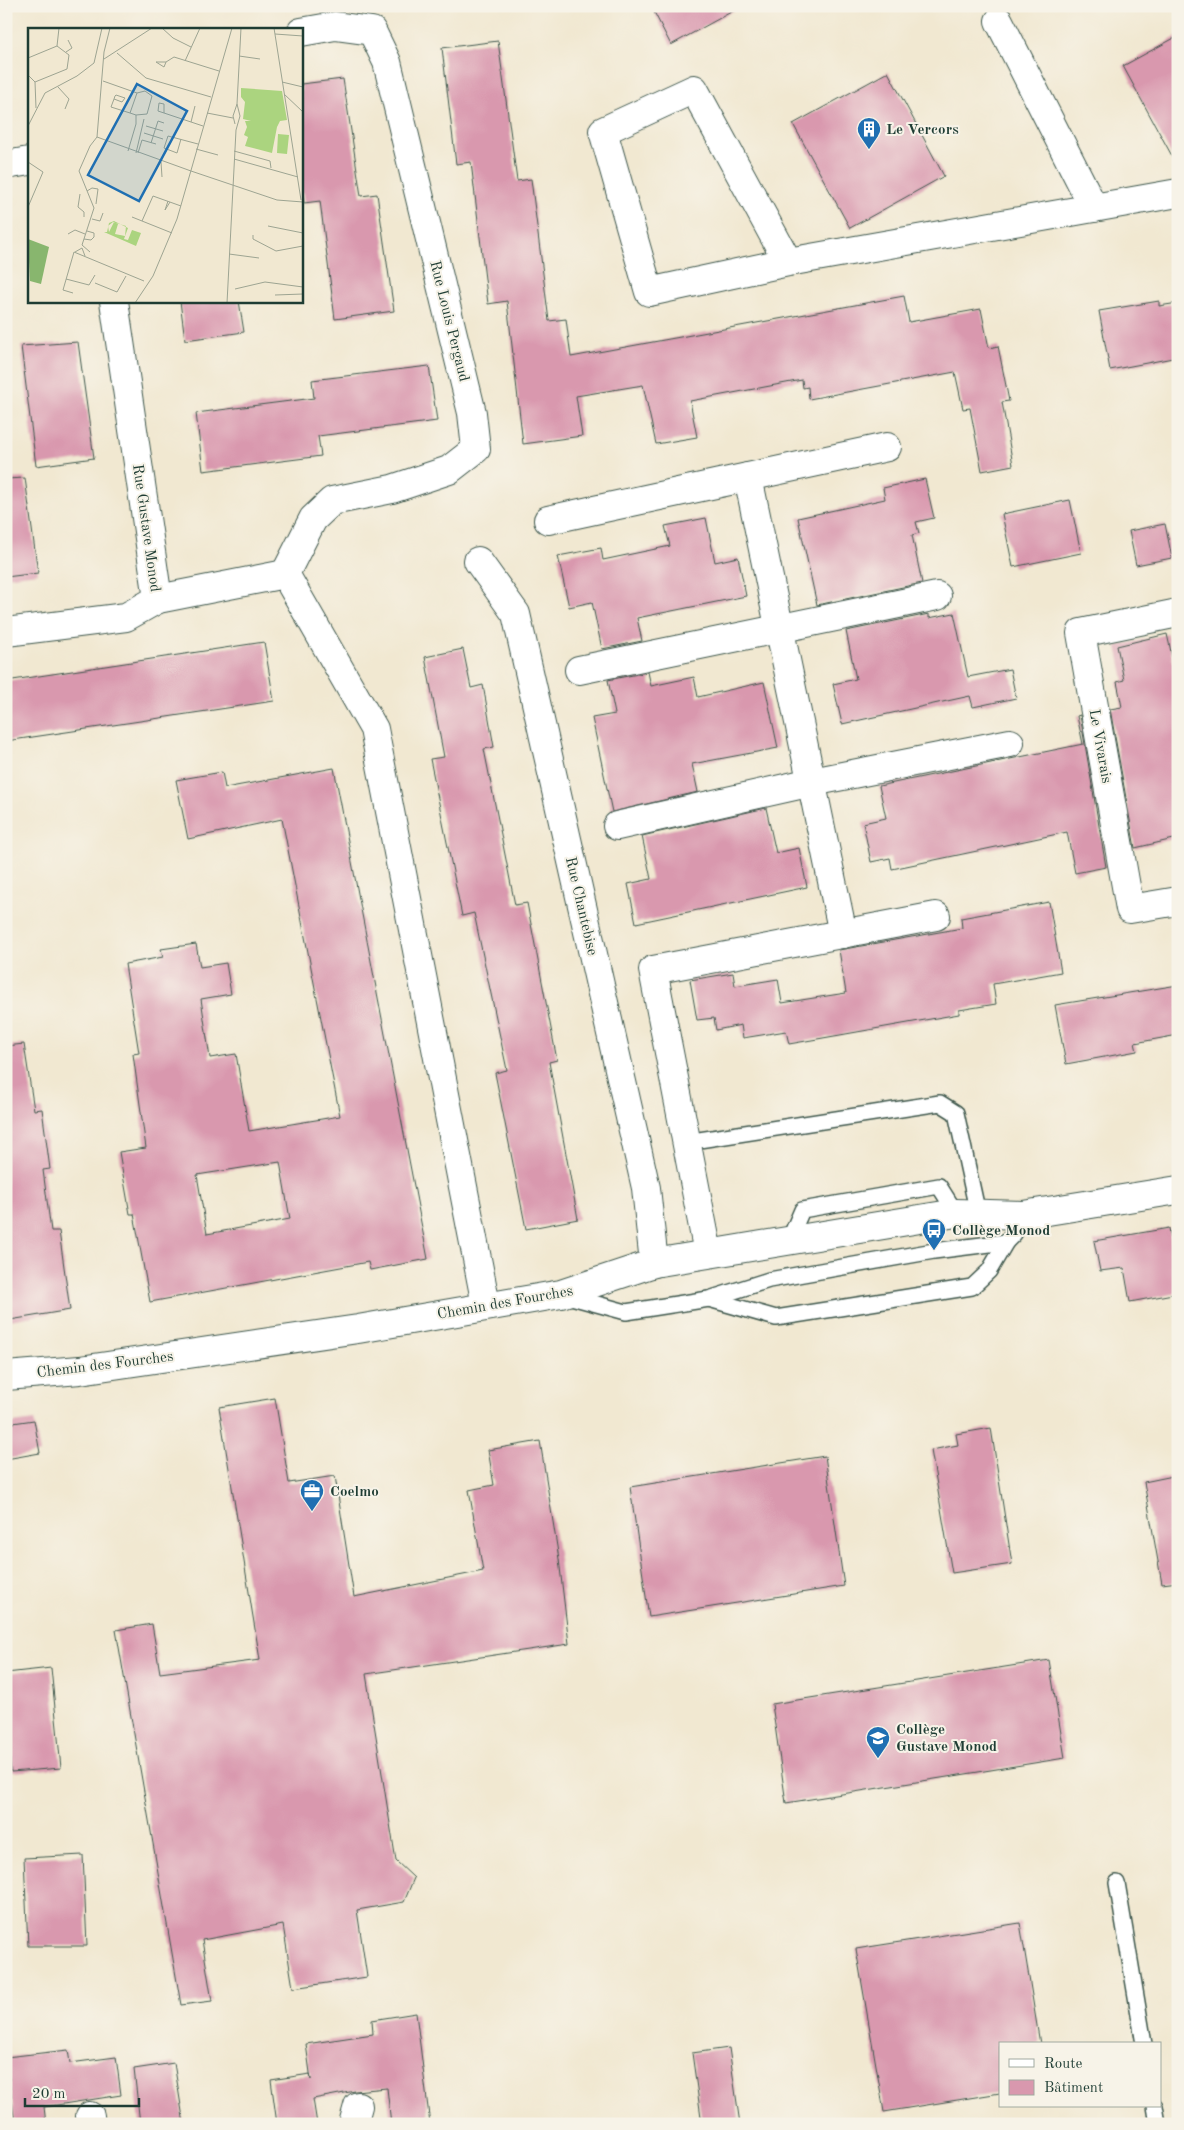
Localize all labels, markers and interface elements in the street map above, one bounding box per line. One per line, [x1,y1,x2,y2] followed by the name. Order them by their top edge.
[28,28,302,302] inset map
[856,116,882,150] building icon: Le Vercors
[886,123,959,138] place label: Le Vercors
[426,259,471,383] street label: Rue Louis Pergaud
[129,463,162,593] street label: Rue Gustave Monod
[1086,708,1113,785] street label: Le Vivarais
[562,856,599,957] street label: Rue Chantebise
[921,1217,947,1251] bus stop icon: Collège Monod
[952,1224,1050,1239] place label: Collège Monod
[436,1284,574,1323] street label: Chemin des Fourches
[36,1350,174,1381] street label: Chemin des Fourches
[299,1478,325,1512] office icon: Coelmo
[330,1485,379,1500] place label: Coelmo
[896,1723,997,1755] place label: Collège Gustave Monod
[865,1725,891,1759] school or university icon: Collège Gustave Monod
[999,2042,1162,2108] legend
[1044,2057,1082,2072] text: Route
[25,2075,139,2107] scale bar
[1044,2081,1103,2096] text: Bâtiment
[32,2087,66,2102] text: 20 m

